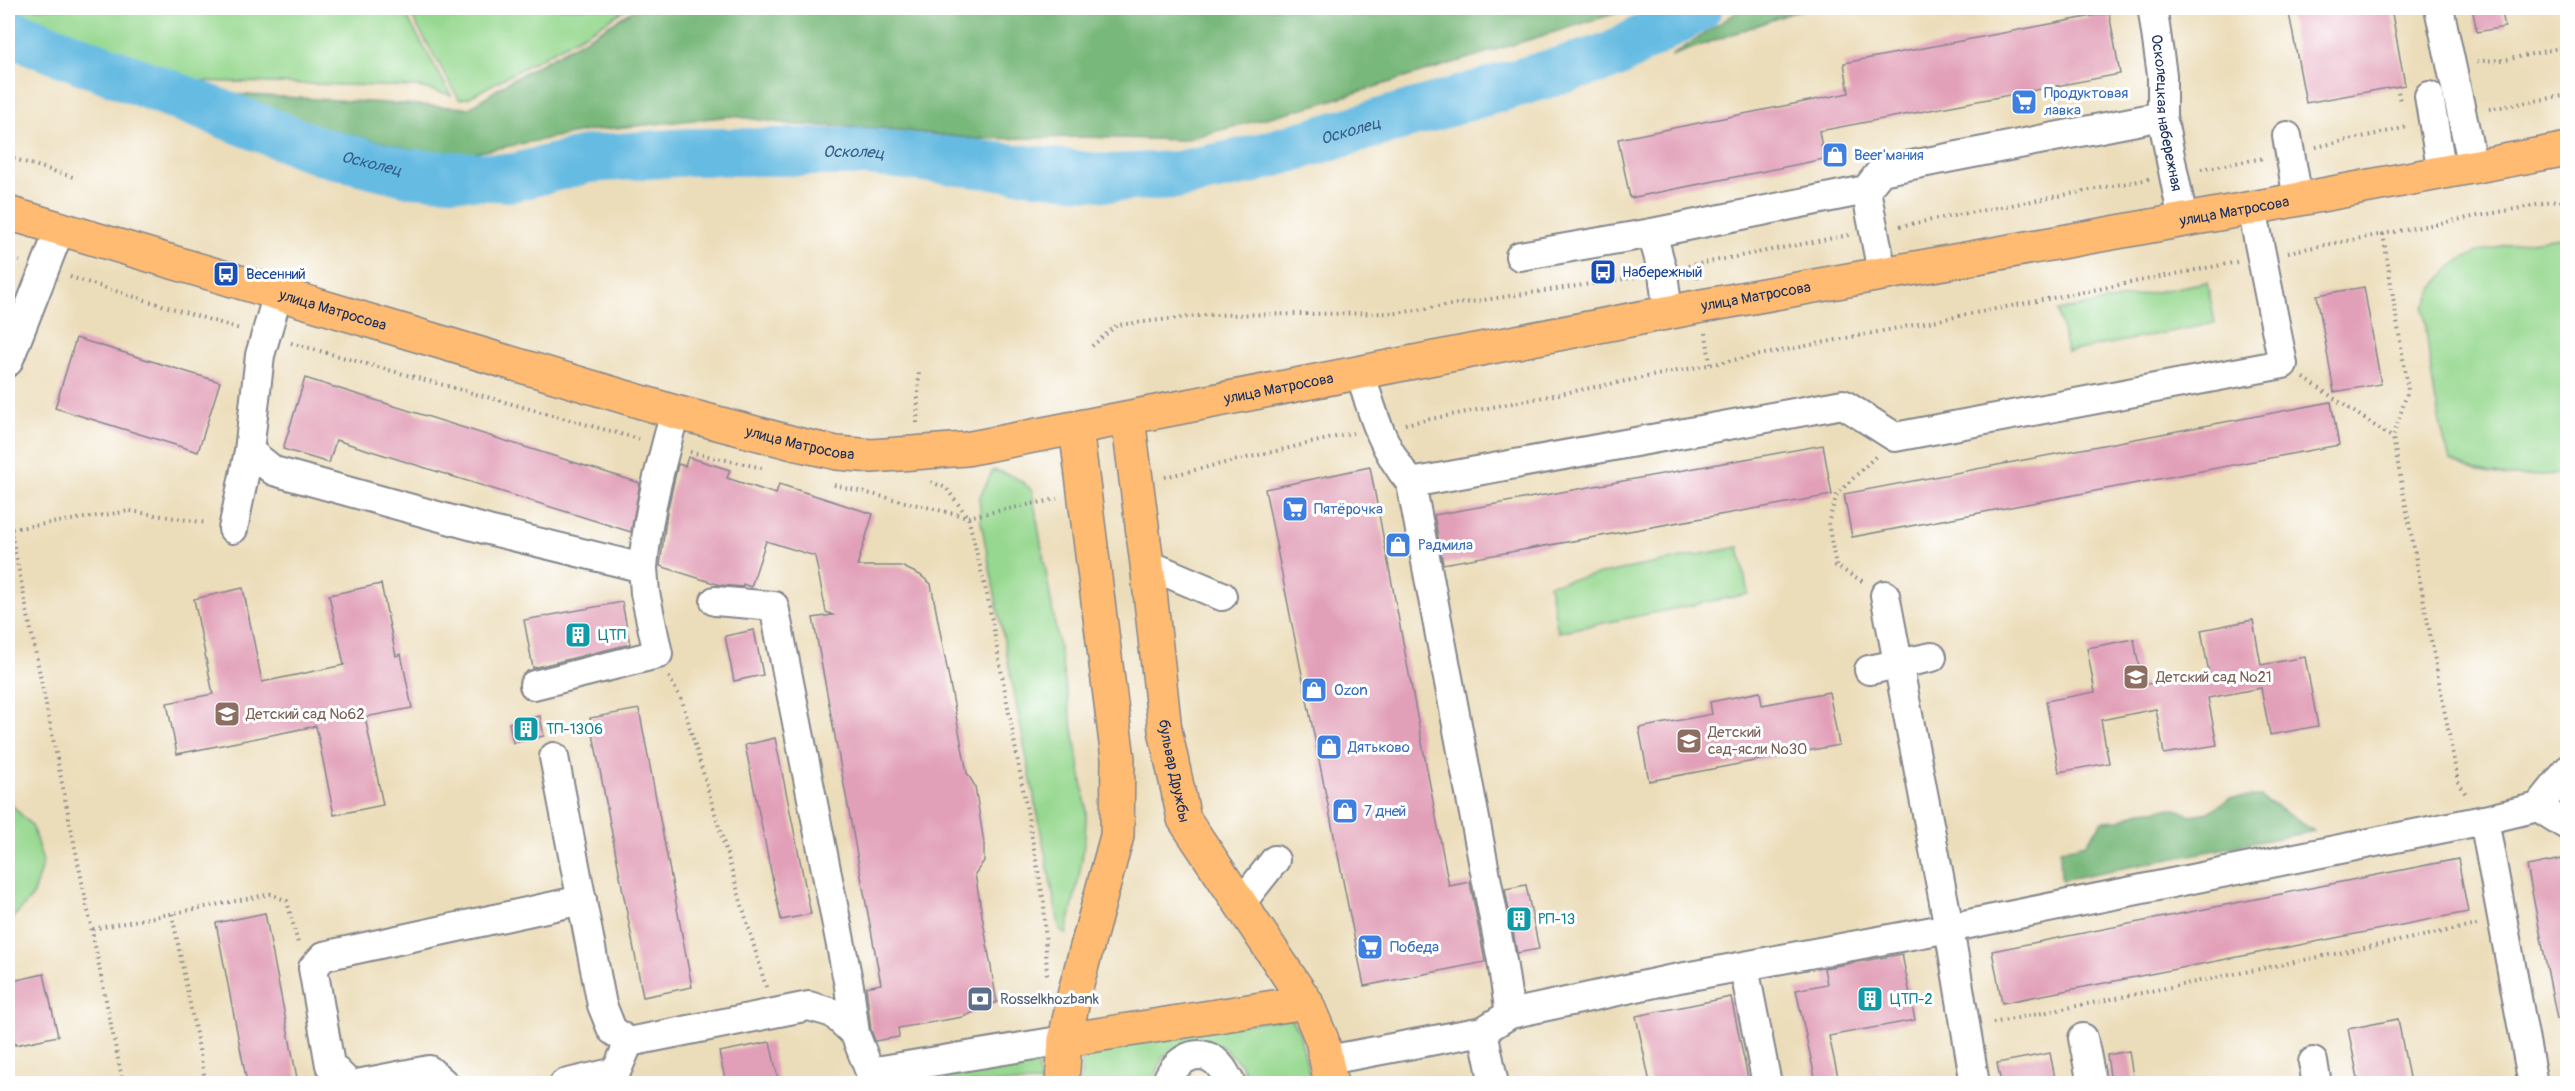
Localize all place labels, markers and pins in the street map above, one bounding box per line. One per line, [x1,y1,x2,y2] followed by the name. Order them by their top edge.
[2044,84,2128,120] place label: Продуктовая лавка
[2009,87,2039,117] supermarket icon: Продуктовая лавка
[1820,140,1850,170] shop icon: Beer'мания
[1854,146,1924,165] place label: Beer'мания
[1588,257,1618,287] bus stop icon: Набережный
[211,259,241,289] bus stop icon: Весенний
[1622,263,1702,282] place label: Набережный
[246,265,306,284] place label: Весенний
[1280,494,1310,524] supermarket icon: Пятёрочка
[1314,500,1383,519] place label: Пятёрочка
[1383,530,1413,560] shop icon: Радмила
[1418,536,1473,555] place label: Радмила
[563,620,593,650] building icon: ЦТП
[598,626,626,645] place label: ЦТП
[2121,662,2151,692] school or university icon: Детский сад №21
[2155,668,2272,687] place label: Детский сад №21
[1299,675,1329,705] shop icon: Ozon
[1334,681,1368,700] place label: Ozon
[212,699,242,729] school or university icon: Детский сад №62
[245,705,365,724] place label: Детский сад №62
[511,714,541,744] building icon: ТП-1306
[546,720,603,739] place label: ТП-1306
[1707,723,1807,759] place label: Детский сад-ясли №30
[1674,726,1704,756] school or university icon: Детский сад-ясли №30
[1314,732,1344,762] shop icon: Дятьково
[1347,738,1410,757] place label: Дятьково
[1330,796,1360,826] shop icon: 7 дней
[1364,802,1406,821] place label: 7 дней
[1504,904,1534,934] building icon: РП-13
[1538,910,1575,929] place label: РП-13
[1355,932,1385,962] supermarket icon: Победа
[1390,938,1439,957] place label: Победа
[965,984,995,1014] bank icon: Rosselkhozbank
[1855,984,1885,1014] building icon: ЦТП-2
[1000,990,1100,1009] place label: Rosselkhozbank
[1890,990,1933,1009] place label: ЦТП-2

